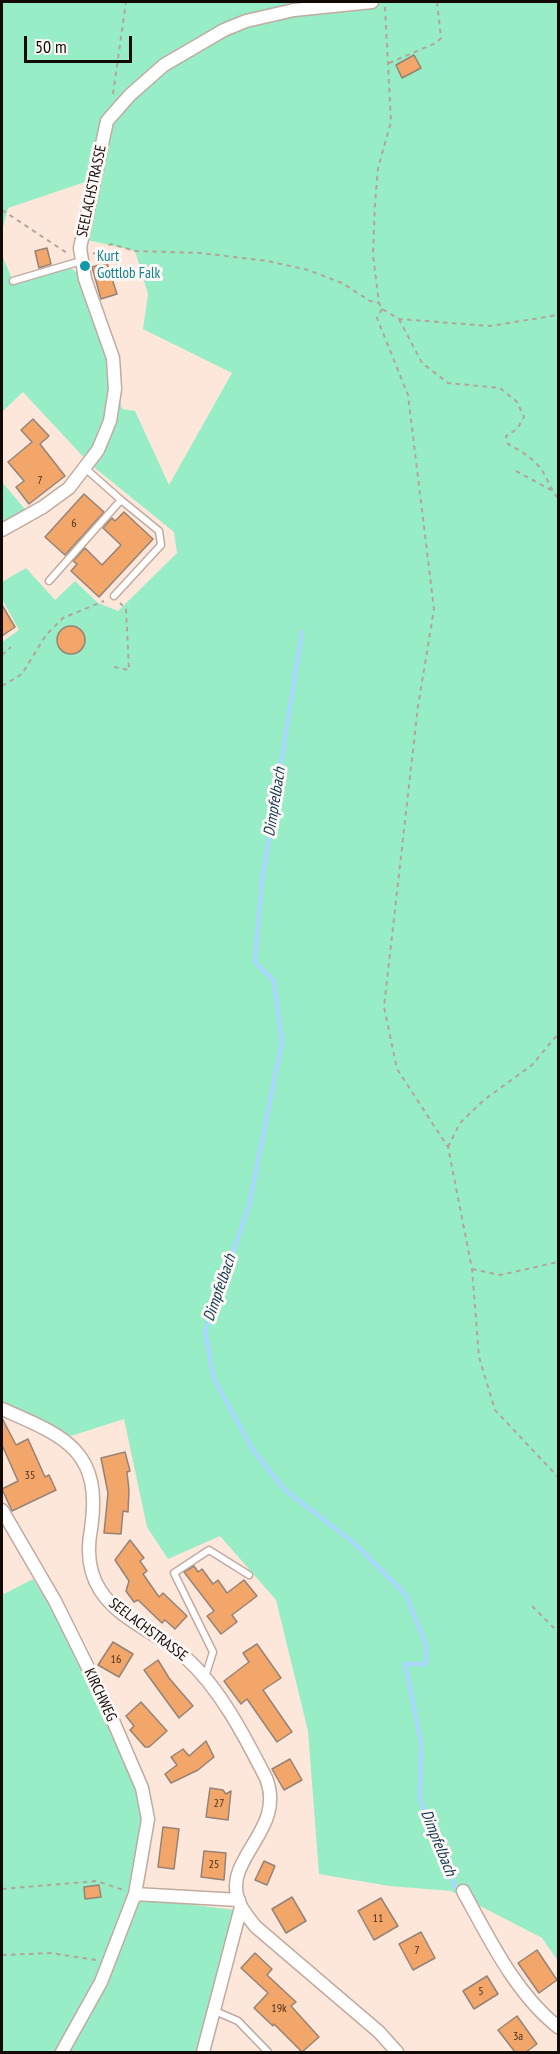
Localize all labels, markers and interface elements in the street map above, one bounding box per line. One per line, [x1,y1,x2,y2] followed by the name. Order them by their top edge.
[27,24,135,62] scale bar
[35,35,67,58] text: 50 m
[73,143,111,239] street label: SEELACHSTRASSE
[97,248,160,283] place label: Kurt Gottlob Falk
[78,259,92,273] marker: Kurt Gottlob Falk
[37,474,43,488] house number: 7
[71,517,77,531] house number: 6
[260,766,290,838] water label: Dimpfelbach
[200,1252,240,1324] water label: Dimpfelbach
[25,1469,35,1483] house number: 35
[105,1595,191,1665] street label: SEELACHSTRASSE
[111,1653,121,1667] house number: 16
[80,1666,120,1724] street label: KIRCHWEG
[214,1797,224,1811] house number: 27
[416,1807,460,1879] water label: Dimpfelbach
[209,1858,219,1872] house number: 25
[373,1912,383,1926] house number: 11
[414,1944,420,1958] house number: 7
[478,1985,484,1999] house number: 5
[271,2002,287,2016] house number: 19k
[513,2030,523,2044] house number: 3a

